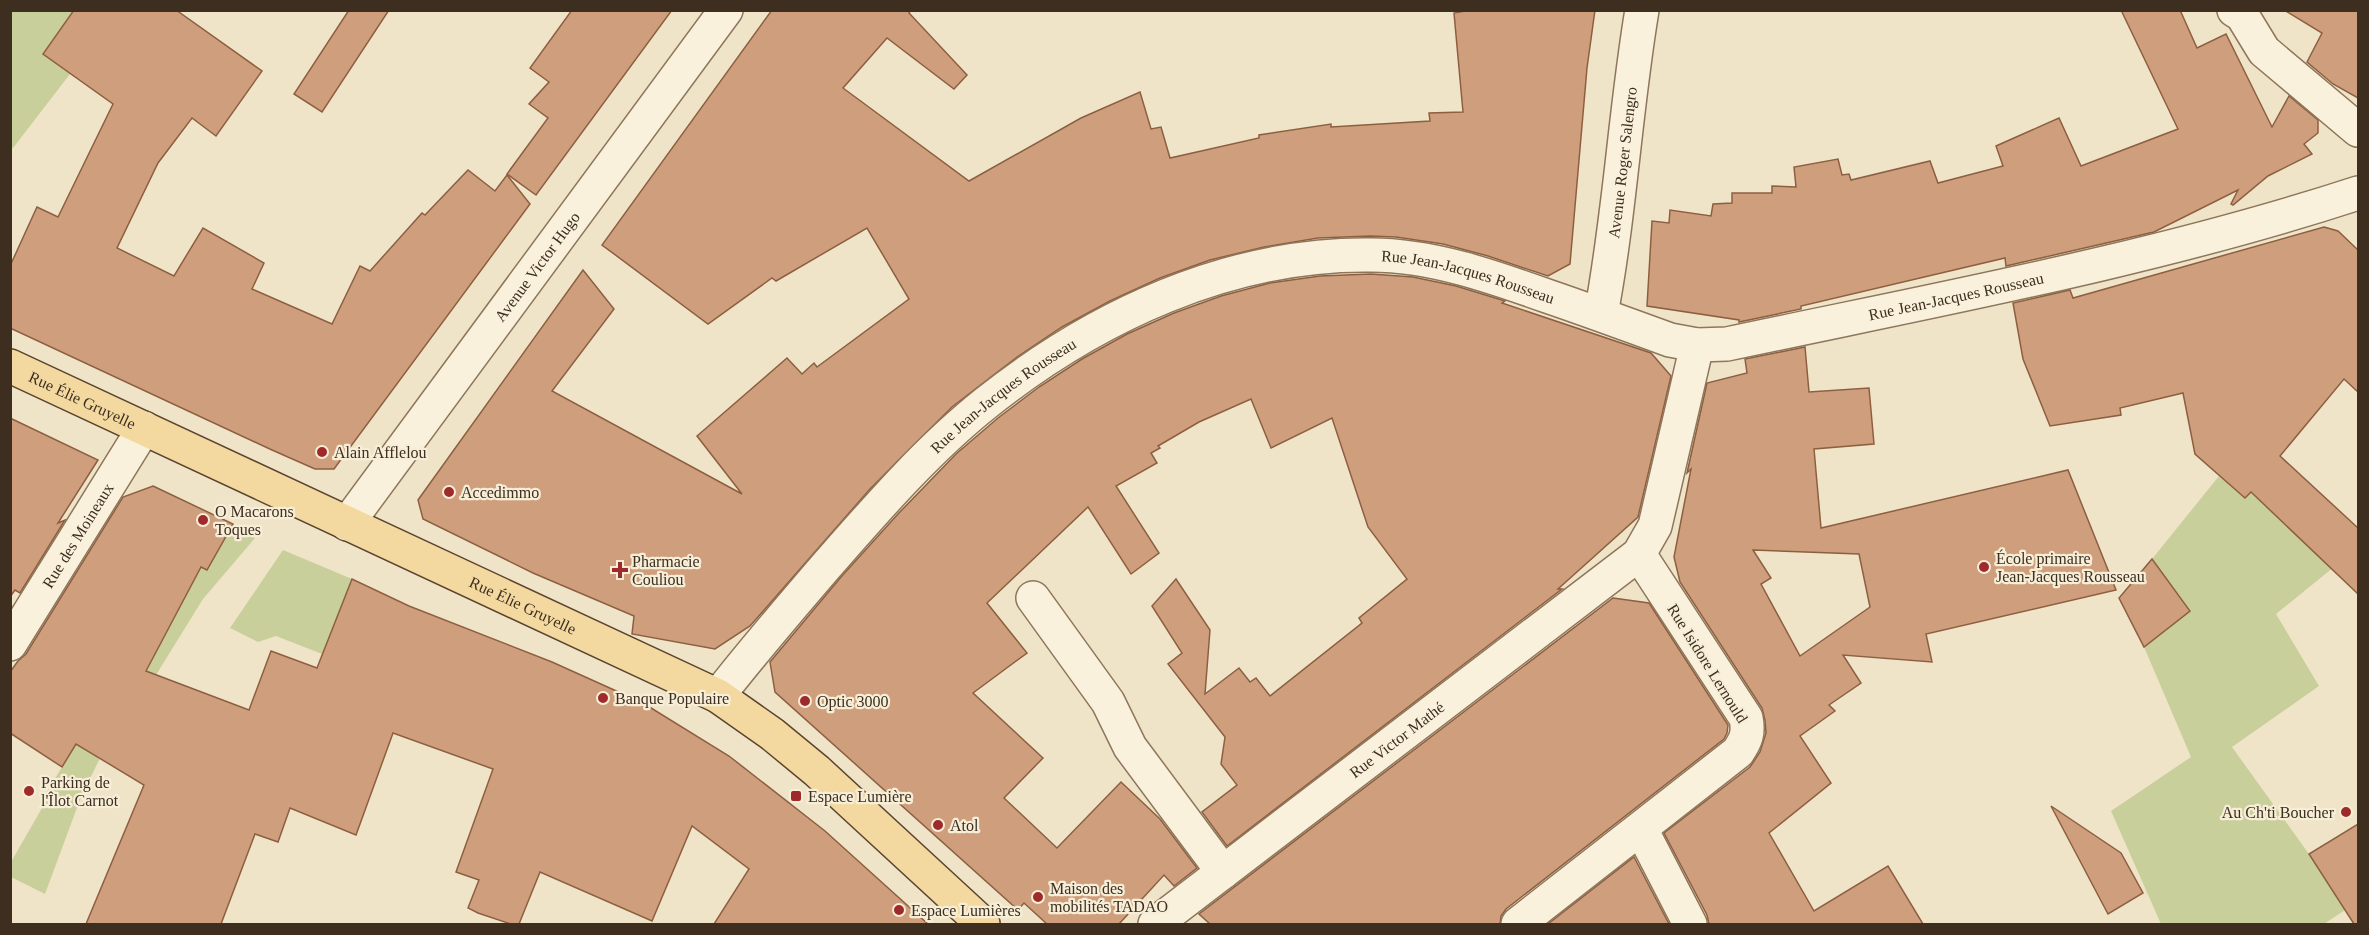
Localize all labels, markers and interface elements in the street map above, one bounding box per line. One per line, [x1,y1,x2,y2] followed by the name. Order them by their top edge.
[1605,86,1640,239] street label: Avenue Roger Salengro
[491,209,583,325] street label: Avenue Victor Hugo
[1381,247,1557,307] street label: Rue Jean-Jacques Rousseau
[1867,269,2045,323] street label: Rue Jean-Jacques Rousseau
[927,335,1079,457] street label: Rue Jean-Jacques Rousseau
[26,368,138,432] street label: Rue Élie Gruyelle
[334,444,427,461] place label: Alain Afflelou
[315,445,329,459] marker: Alain Afflelou
[39,480,117,591] street label: Rue des Moineaux
[461,484,539,501] place label: Accedimmo
[442,485,456,499] marker: Accedimmo
[215,503,294,539] place label: O Macarons Toques
[196,513,210,527] marker: O Macarons Toques
[1996,549,2145,586] place label: École primaire Jean-Jacques Rousseau
[632,553,700,588] place label: Pharmacie Couliou
[1977,560,1991,574] marker: École primaire Jean-Jacques Rousseau
[613,563,627,577] marker: Pharmacie Couliou
[467,573,579,638] street label: Rue Élie Gruyelle
[1664,601,1751,726] street label: Rue Isidore Lernould
[615,690,729,708] place label: Banque Populaire
[596,691,610,705] marker: Banque Populaire
[817,693,889,711] place label: Optic 3000
[798,694,812,708] marker: Optic 3000
[1346,698,1447,781] street label: Rue Victor Mathé
[41,774,119,809] place label: Parking de l'Îlot Carnot
[22,784,36,798] marker: Parking de l'Îlot Carnot
[808,788,912,806] place label: Espace Lumière
[789,789,803,803] marker: Espace Lumière
[2222,804,2335,821] place label: Au Ch'ti Boucher
[2339,805,2353,819] marker: Au Ch'ti Boucher
[950,817,979,834] place label: Atol
[931,818,945,832] marker: Atol
[1050,880,1168,915] place label: Maison des mobilités TADAO
[1031,890,1045,904] marker: Maison des mobilités TADAO
[911,902,1021,920] place label: Espace Lumières
[892,903,906,917] marker: Espace Lumières

